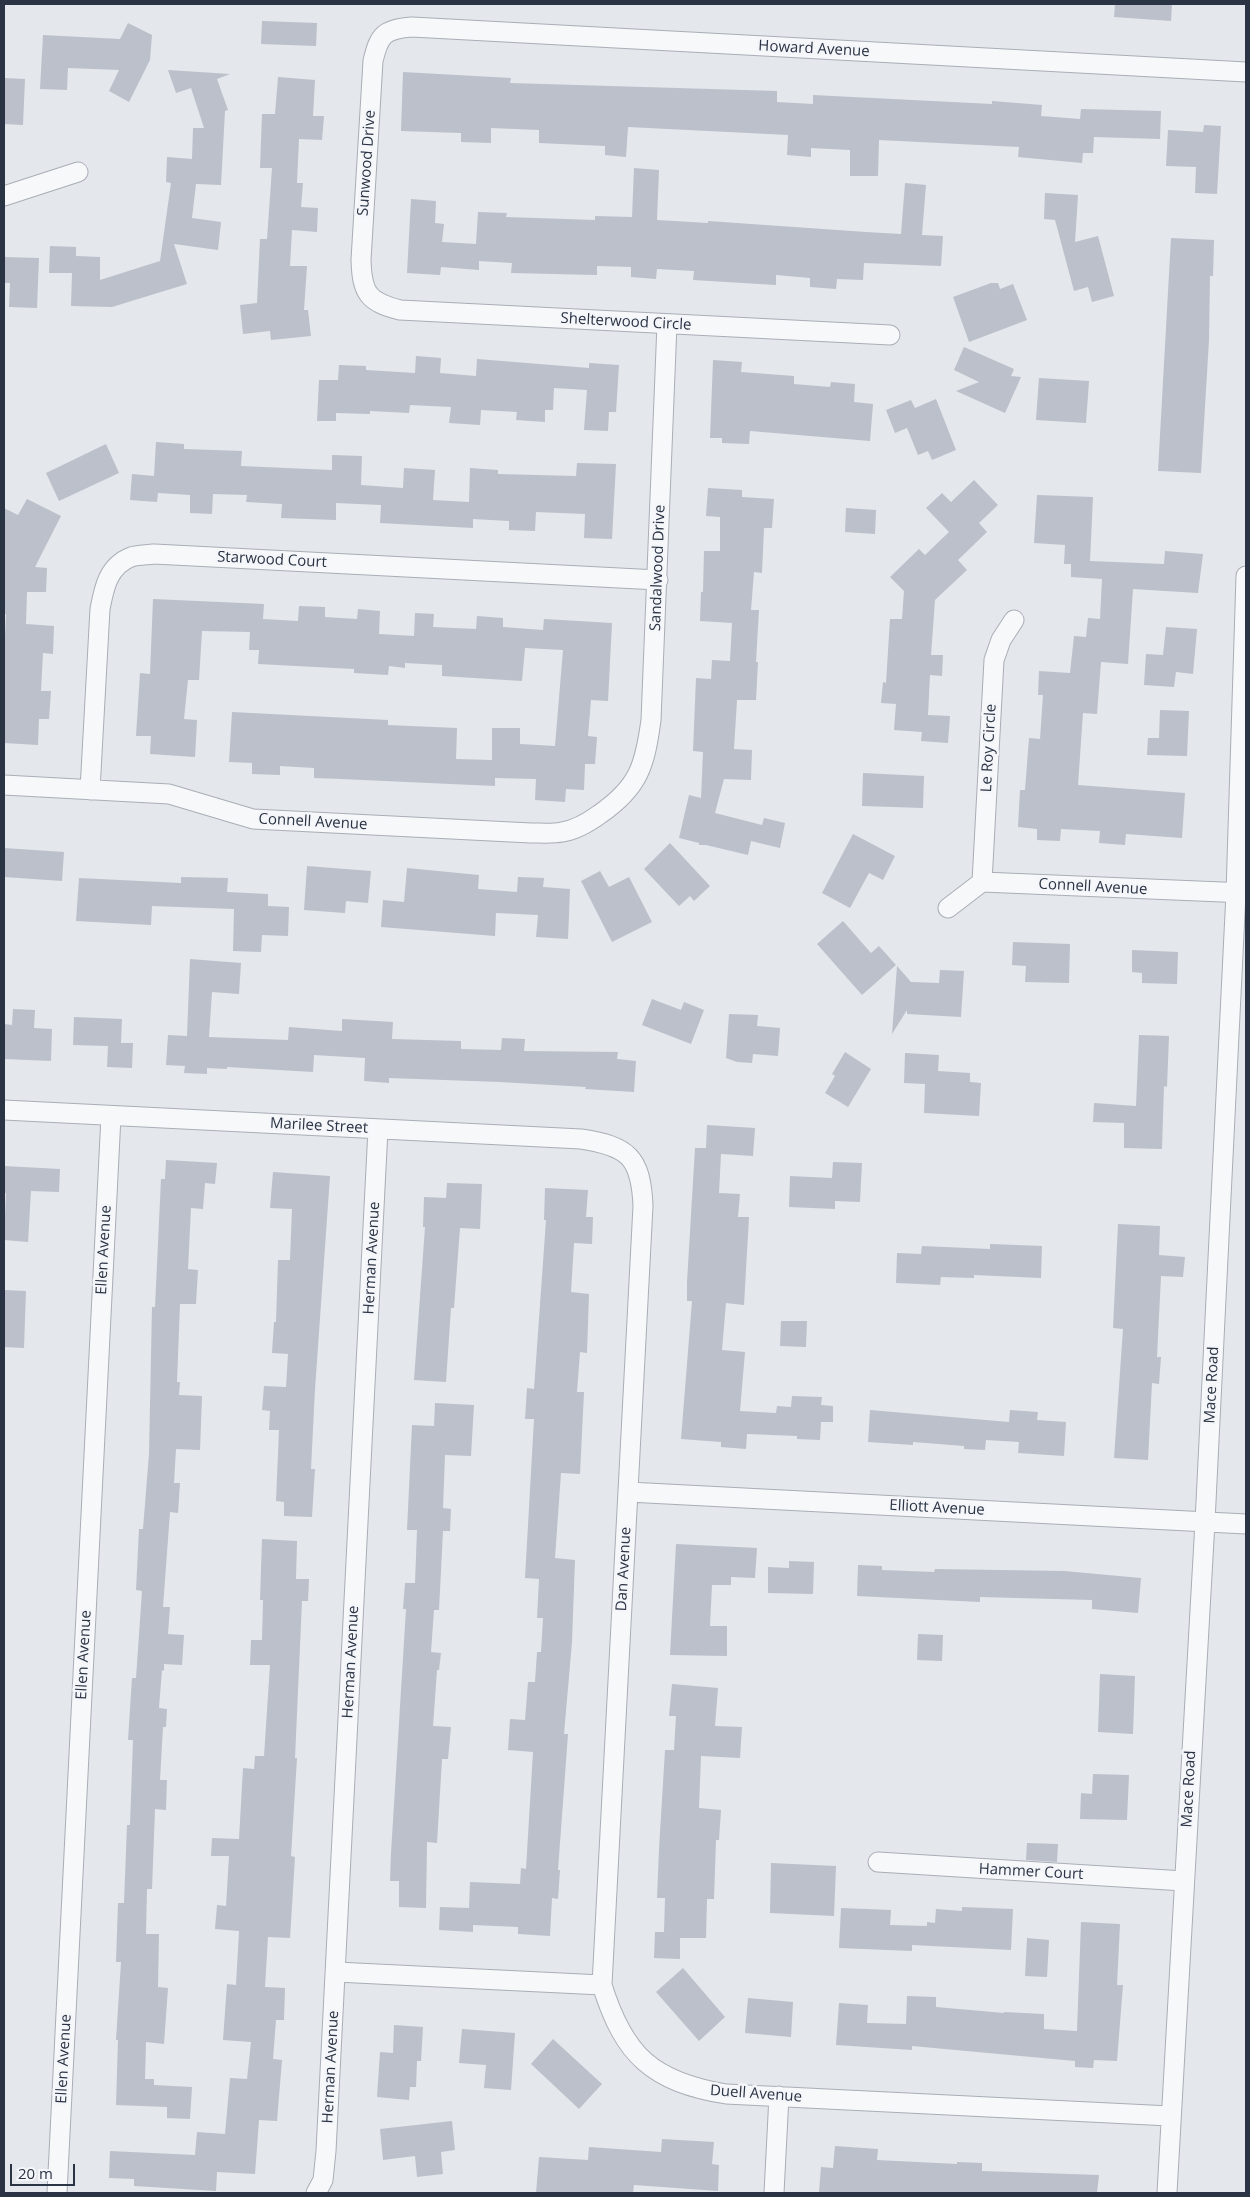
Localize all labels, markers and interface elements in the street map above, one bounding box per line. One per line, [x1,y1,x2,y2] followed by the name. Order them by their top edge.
[758,37,870,61] street label: Howard Avenue
[354,109,380,217] street label: Sunwood Drive
[560,310,692,334] street label: Shelterwood Circle
[647,504,669,632] street label: Sandalwood Drive
[217,548,327,572] street label: Starwood Court
[978,703,1000,793] street label: Le Roy Circle
[258,810,368,834] street label: Connell Avenue
[1038,875,1148,899] street label: Connell Avenue
[270,1114,368,1138] street label: Marilee Street
[360,1201,384,1315] street label: Herman Avenue
[93,1205,115,1295] street label: Ellen Avenue
[1201,1346,1223,1424] street label: Mace Road
[889,1497,985,1519] street label: Elliott Avenue
[613,1526,635,1612] street label: Dan Avenue
[339,1605,363,1719] street label: Herman Avenue
[73,1610,95,1700] street label: Ellen Avenue
[1178,1750,1200,1828] street label: Mace Road
[978,1860,1084,1884] street label: Hammer Court
[319,2010,343,2124] street label: Herman Avenue
[53,2014,75,2104] street label: Ellen Avenue
[709,2082,803,2106] street label: Duell Avenue
[12,2154,78,2186] scale bar
[18,2163,53,2183] text: 20 m

